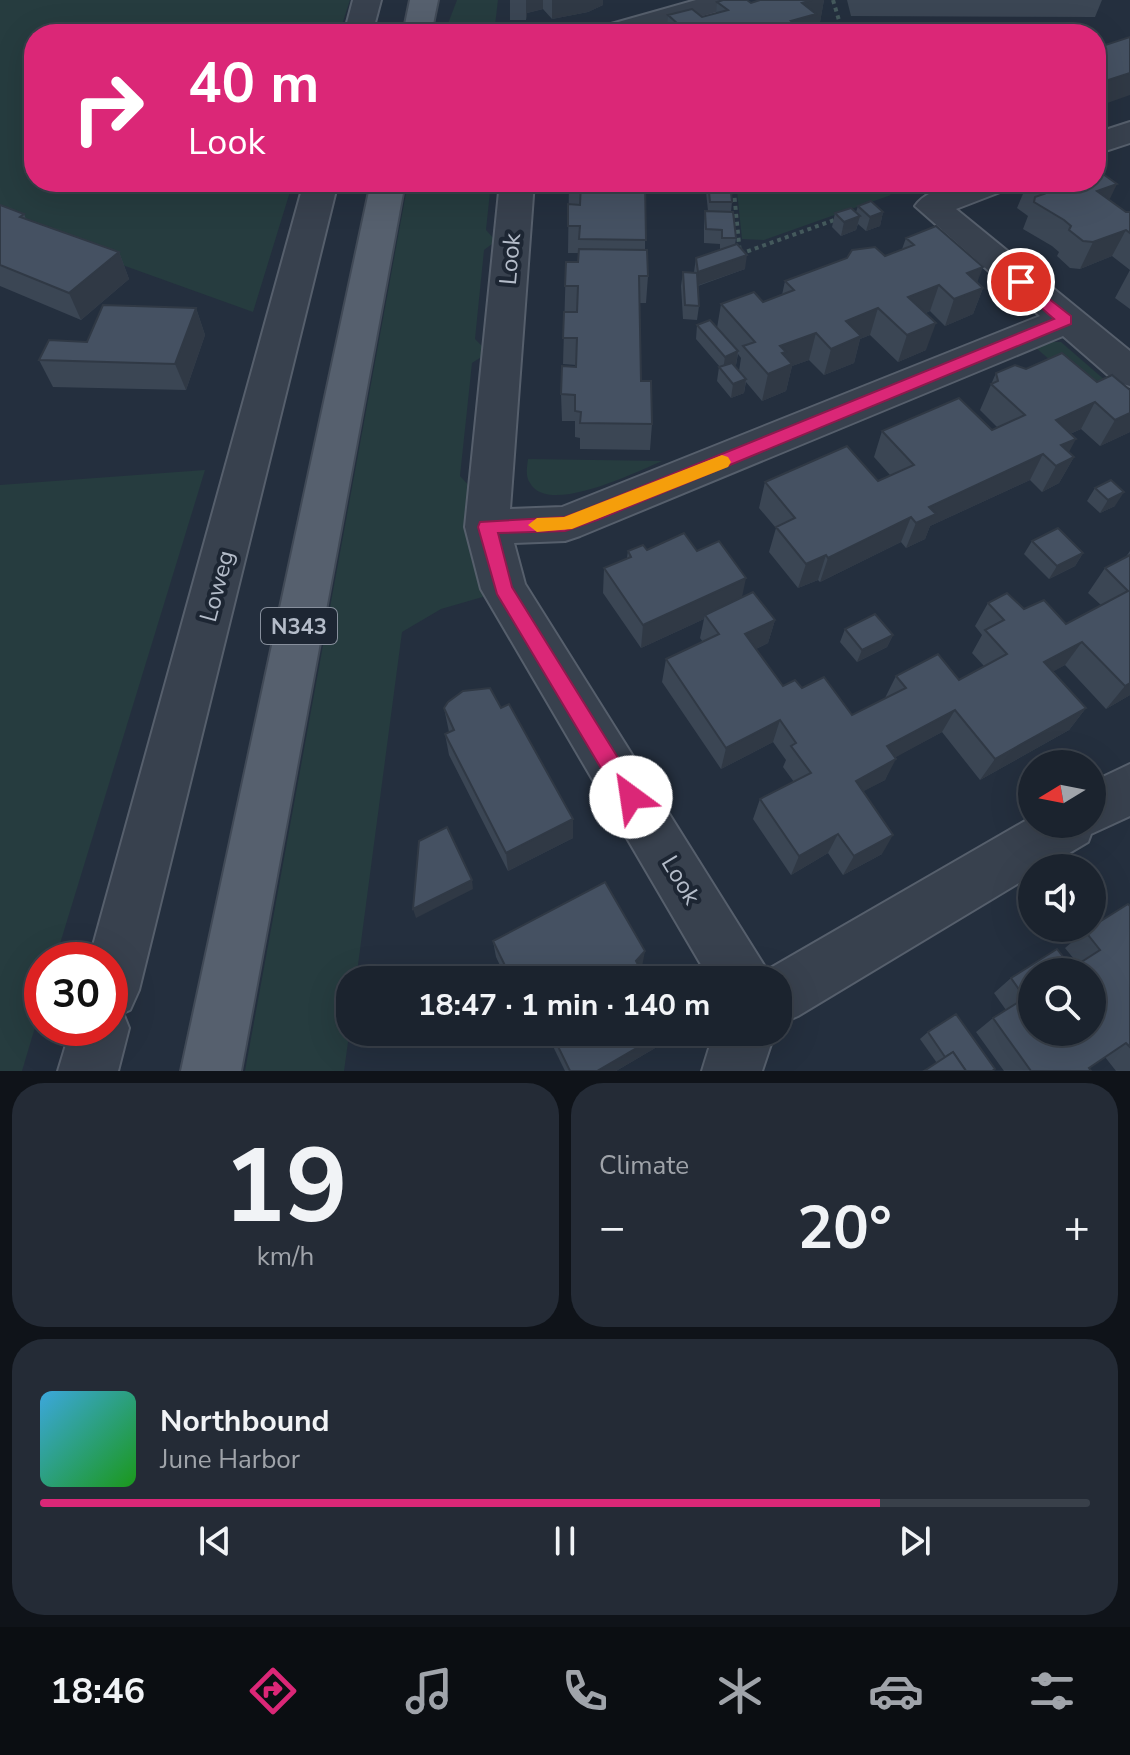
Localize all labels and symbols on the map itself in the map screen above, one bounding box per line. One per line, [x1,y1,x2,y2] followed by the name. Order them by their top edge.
[492,231,528,286] street label: Look
[987,248,1055,316] pin
[192,547,242,625] street label: Loweg
[261,608,337,644] road number: N343
[1018,750,1106,838] north arrow
[589,755,673,839] position arrow
[654,850,709,911] street label: Look
[24,942,128,1046] speed limit sign: 30

